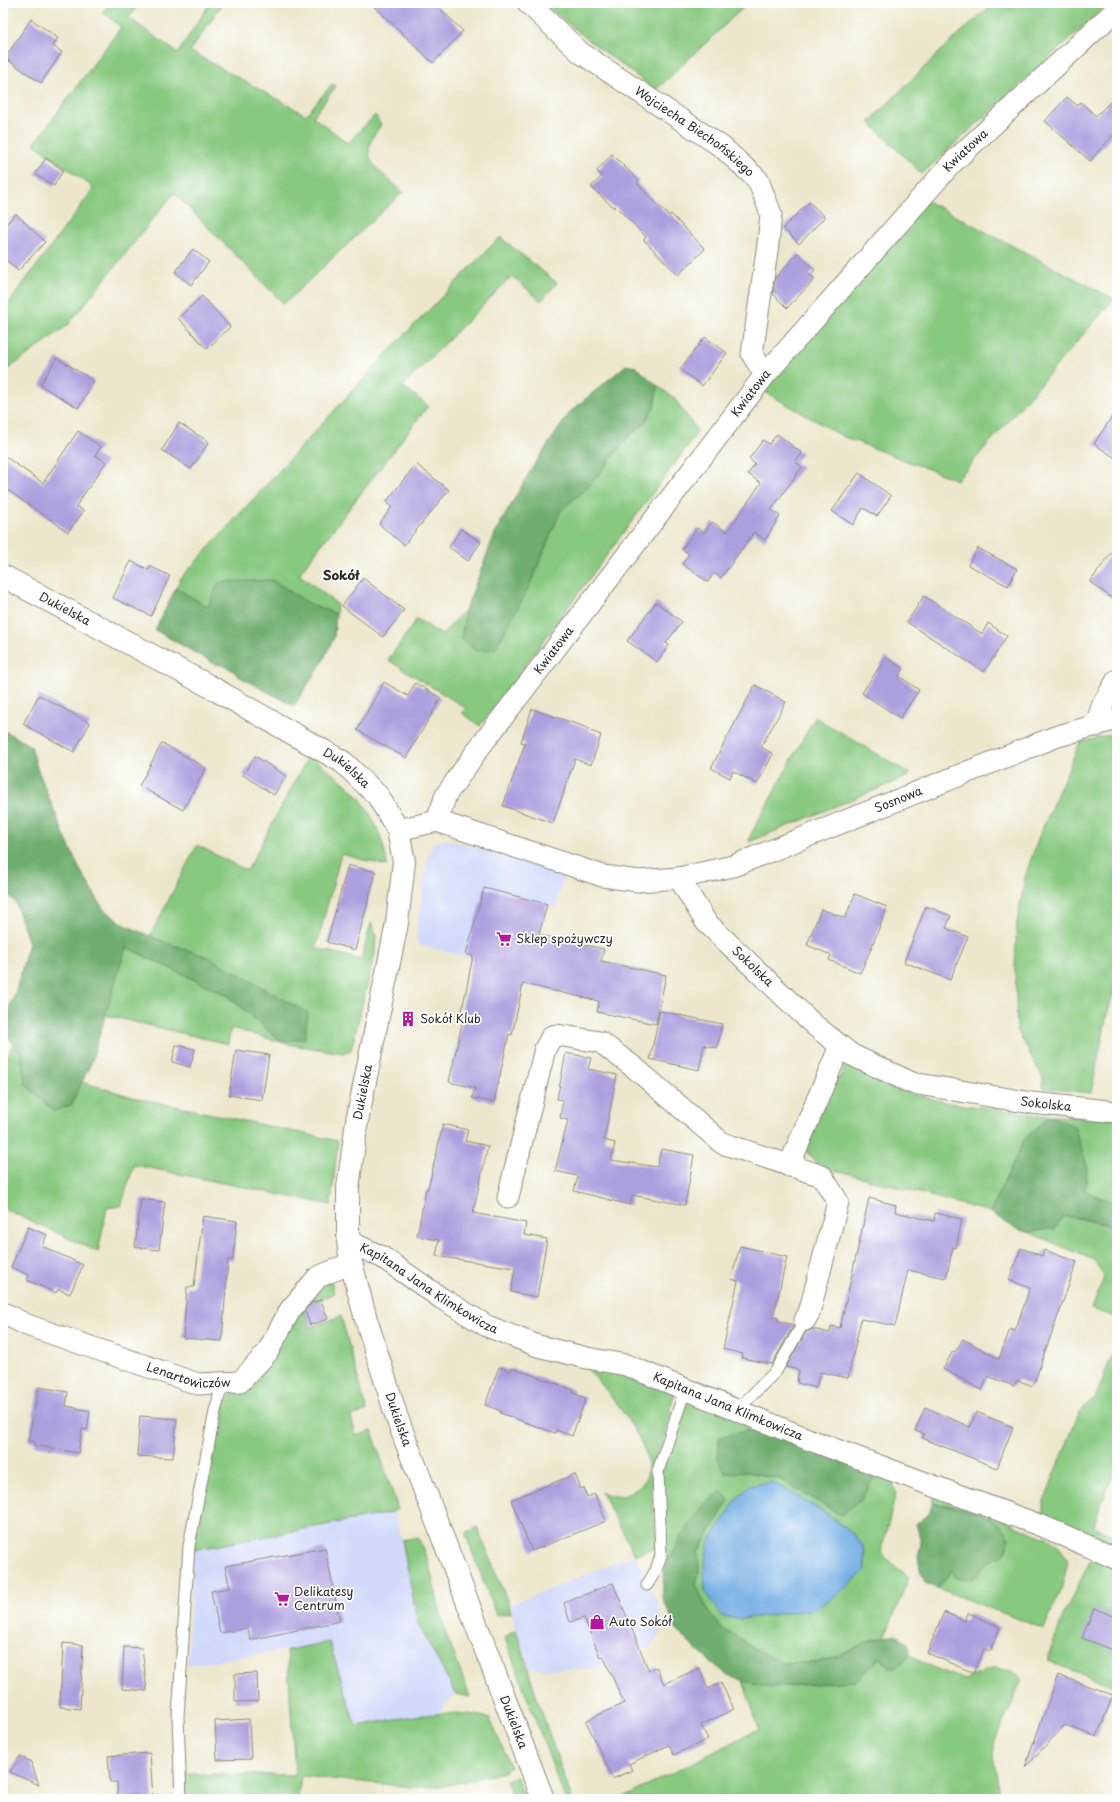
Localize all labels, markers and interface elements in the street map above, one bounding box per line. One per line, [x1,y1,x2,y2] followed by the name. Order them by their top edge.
[632,81,759,180] street label: Wojciecha Biechońskiego
[938,124,992,175] street label: Kwiatowa
[726,364,775,420] street label: Kwiatowa
[323,565,360,584] district label: Sokół
[36,587,95,629] street label: Dukielska
[529,622,578,677] street label: Kwiatowa
[320,743,375,792] street label: Dukielska
[872,781,925,816] street label: Sosnowa
[516,929,613,947] place label: Sklep spożywczy
[495,930,513,948] supermarket icon: Sklep spożywczy
[728,941,778,990] street label: Sokolska
[420,1009,481,1027] place label: Sokół Klub
[399,1010,417,1028] building icon: Sokół Klub
[348,1062,376,1121] street label: Dukielska
[1019,1091,1073,1115] street label: Sokolska
[357,1238,501,1338] street label: Kapitana Jana Klimkowicza
[144,1357,231,1392] street label: Lenartowiczów
[650,1367,806,1444] street label: Kapitana Jana Klimkowicza
[382,1390,417,1449] street label: Dukielska
[294,1582,353,1614] place label: Delikatesy Centrum
[273,1590,291,1608] supermarket icon: Delikatesy Centrum
[609,1612,672,1630] place label: Auto Sokół
[588,1613,606,1631] shop icon: Auto Sokół
[496,1692,533,1752] street label: Dukielska

